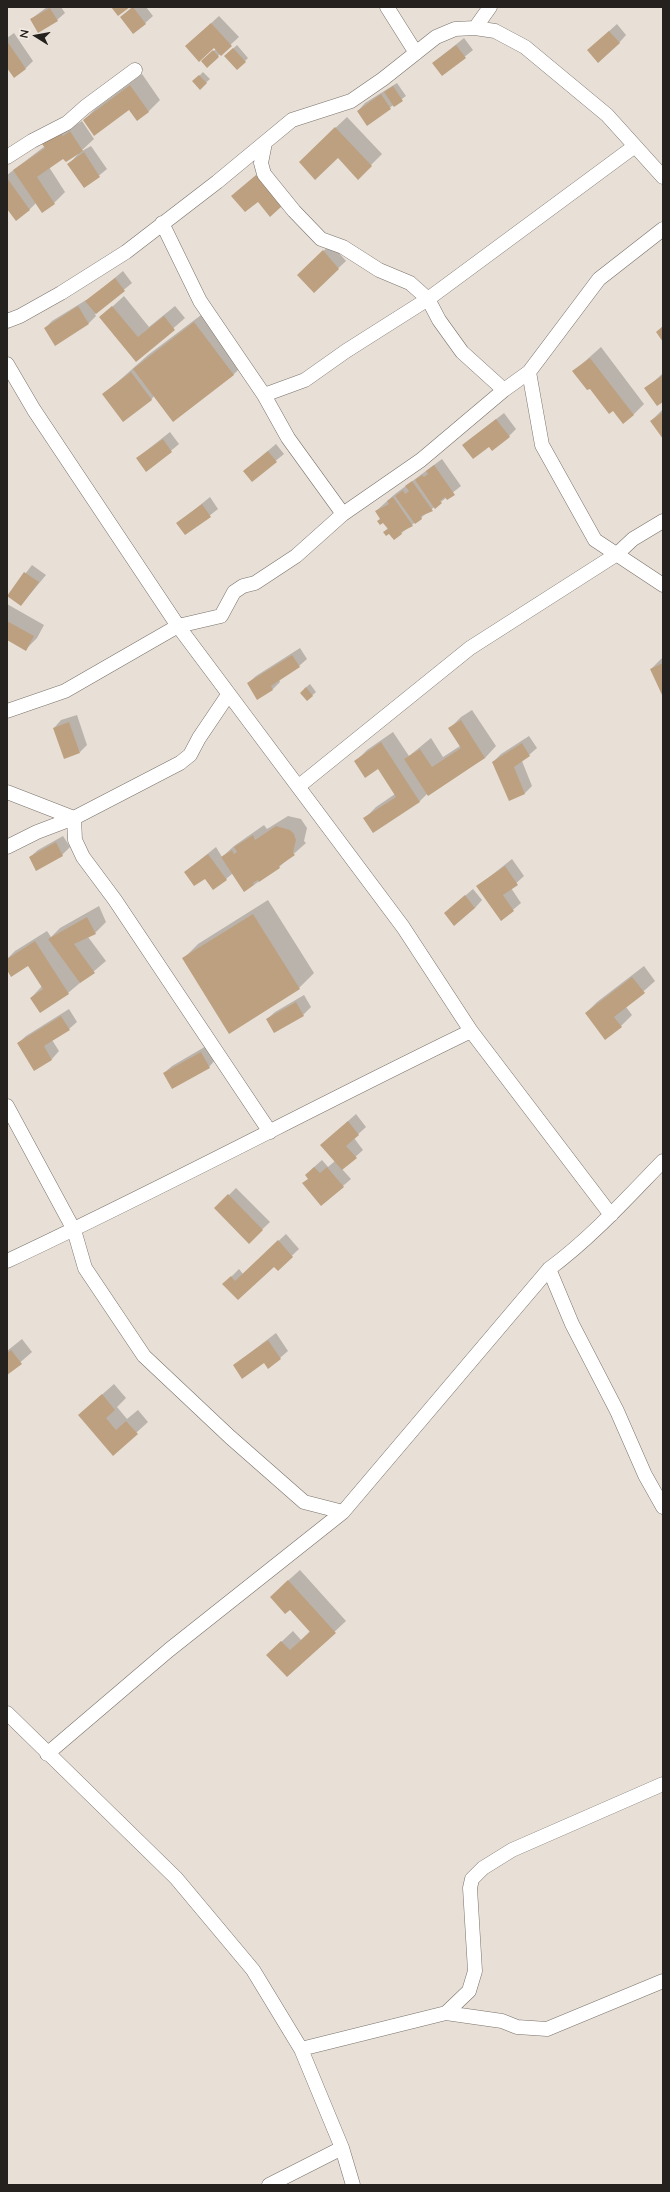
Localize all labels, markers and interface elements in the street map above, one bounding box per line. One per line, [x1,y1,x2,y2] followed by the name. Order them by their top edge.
[16,16,56,56] north arrow
[17,28,31,39] text: N

